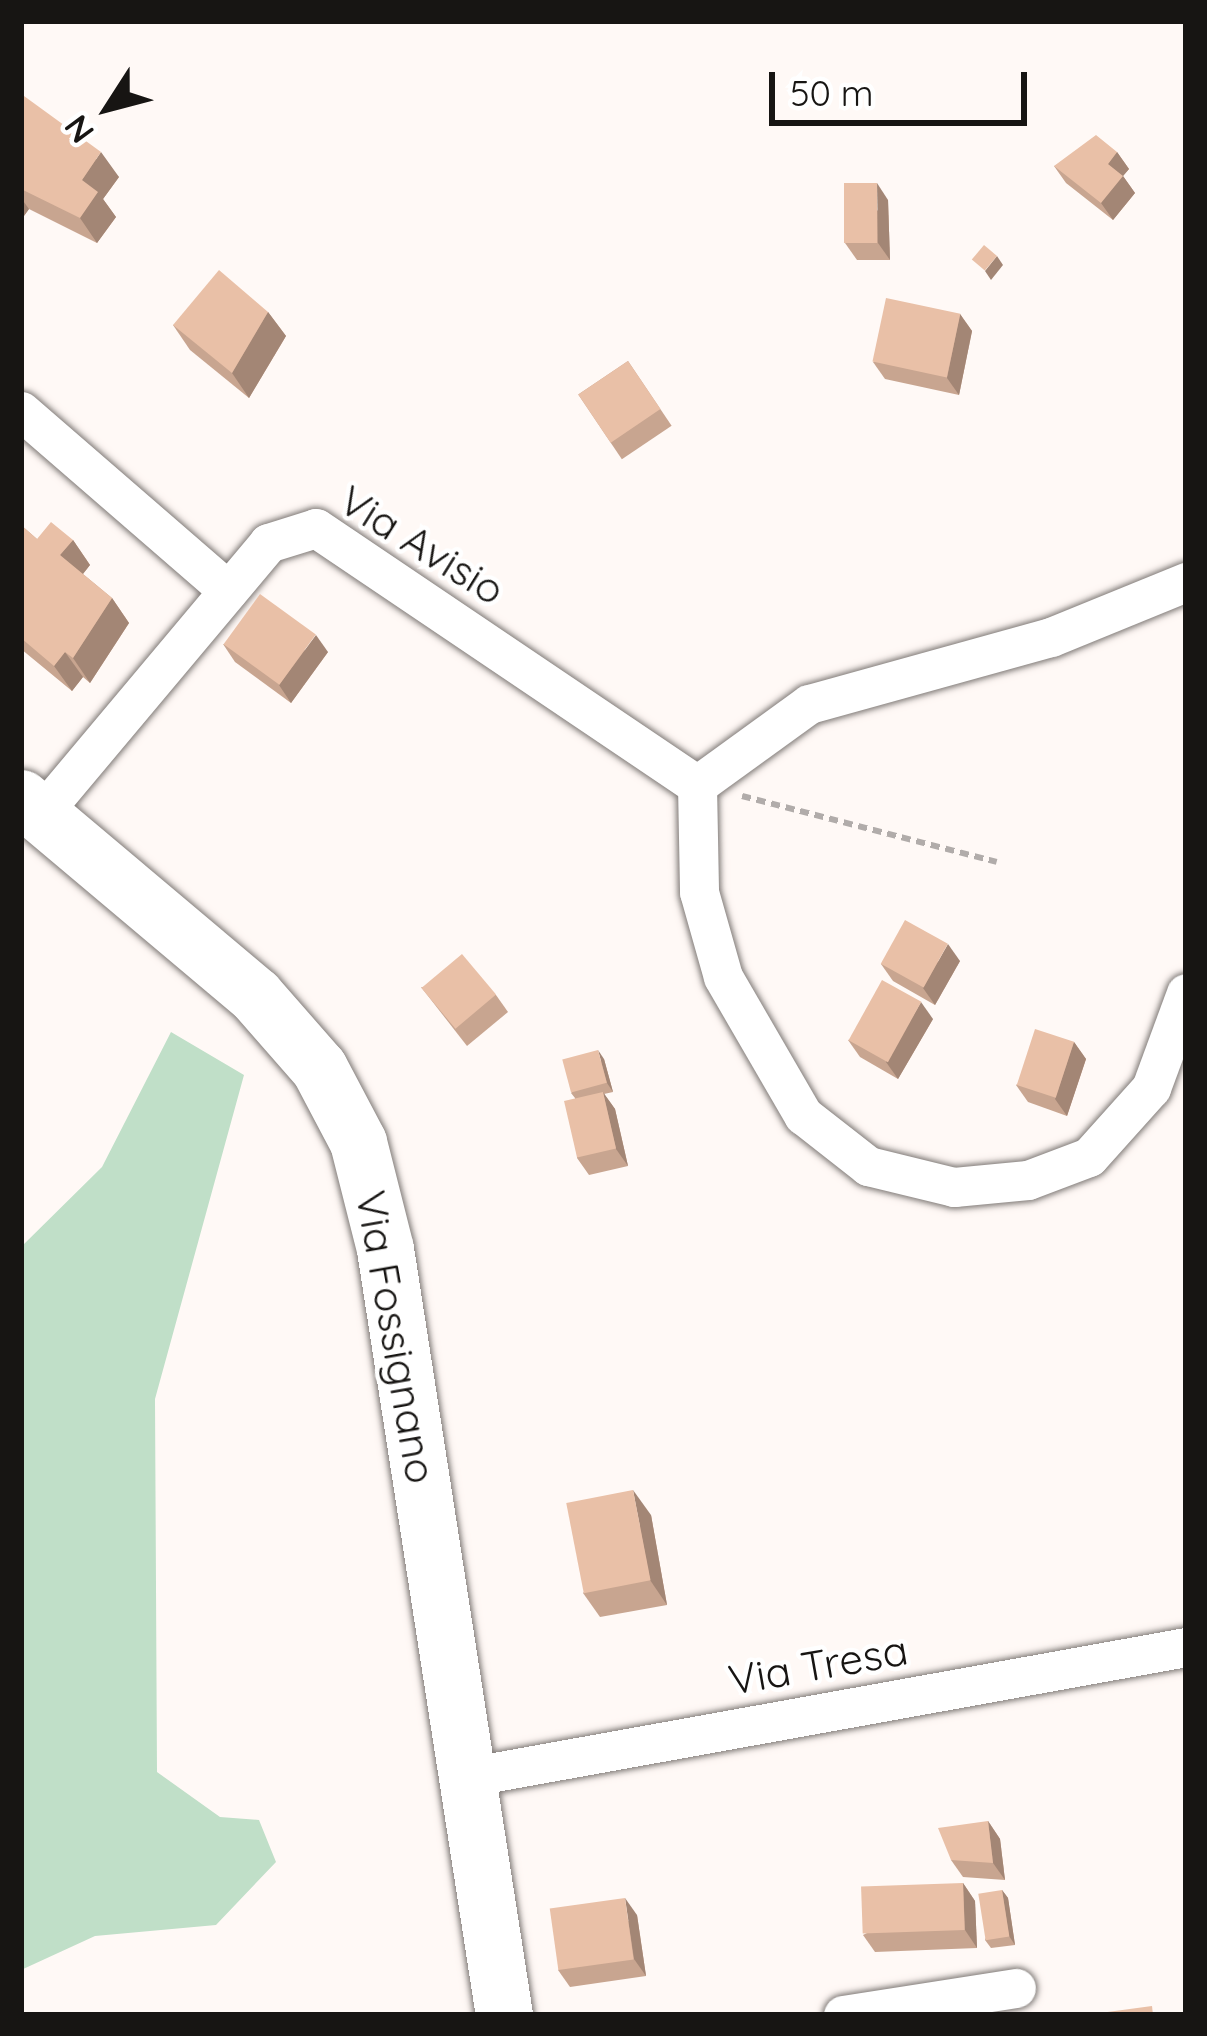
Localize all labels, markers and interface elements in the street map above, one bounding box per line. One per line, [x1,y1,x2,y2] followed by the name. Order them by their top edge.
[48,48,168,168] north arrow
[775,48,1033,122] scale bar
[790,70,874,115] text: 50 m
[55,108,102,151] text: N
[330,475,514,615] street label: Via Avisio
[345,1187,447,1487] street label: Via Fossignano
[724,1624,912,1706] street label: Via Tresa

